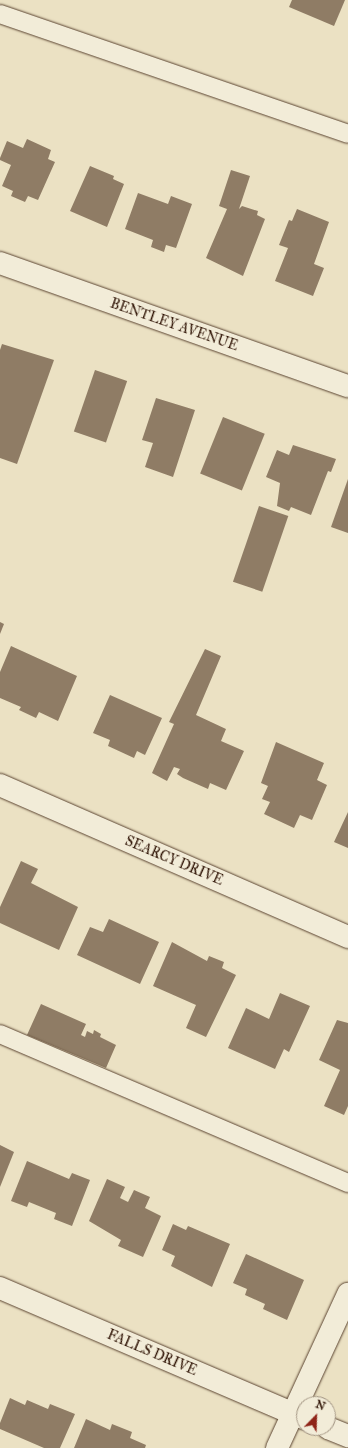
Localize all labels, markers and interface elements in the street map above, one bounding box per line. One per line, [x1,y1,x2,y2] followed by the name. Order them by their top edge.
[108,295,240,355] street label: BENTLEY AVENUE
[122,833,226,889] street label: SEARCY DRIVE
[104,1326,200,1380] street label: FALLS DRIVE
[296,1396,336,1436] north arrow
[314,1398,327,1413] text: N

